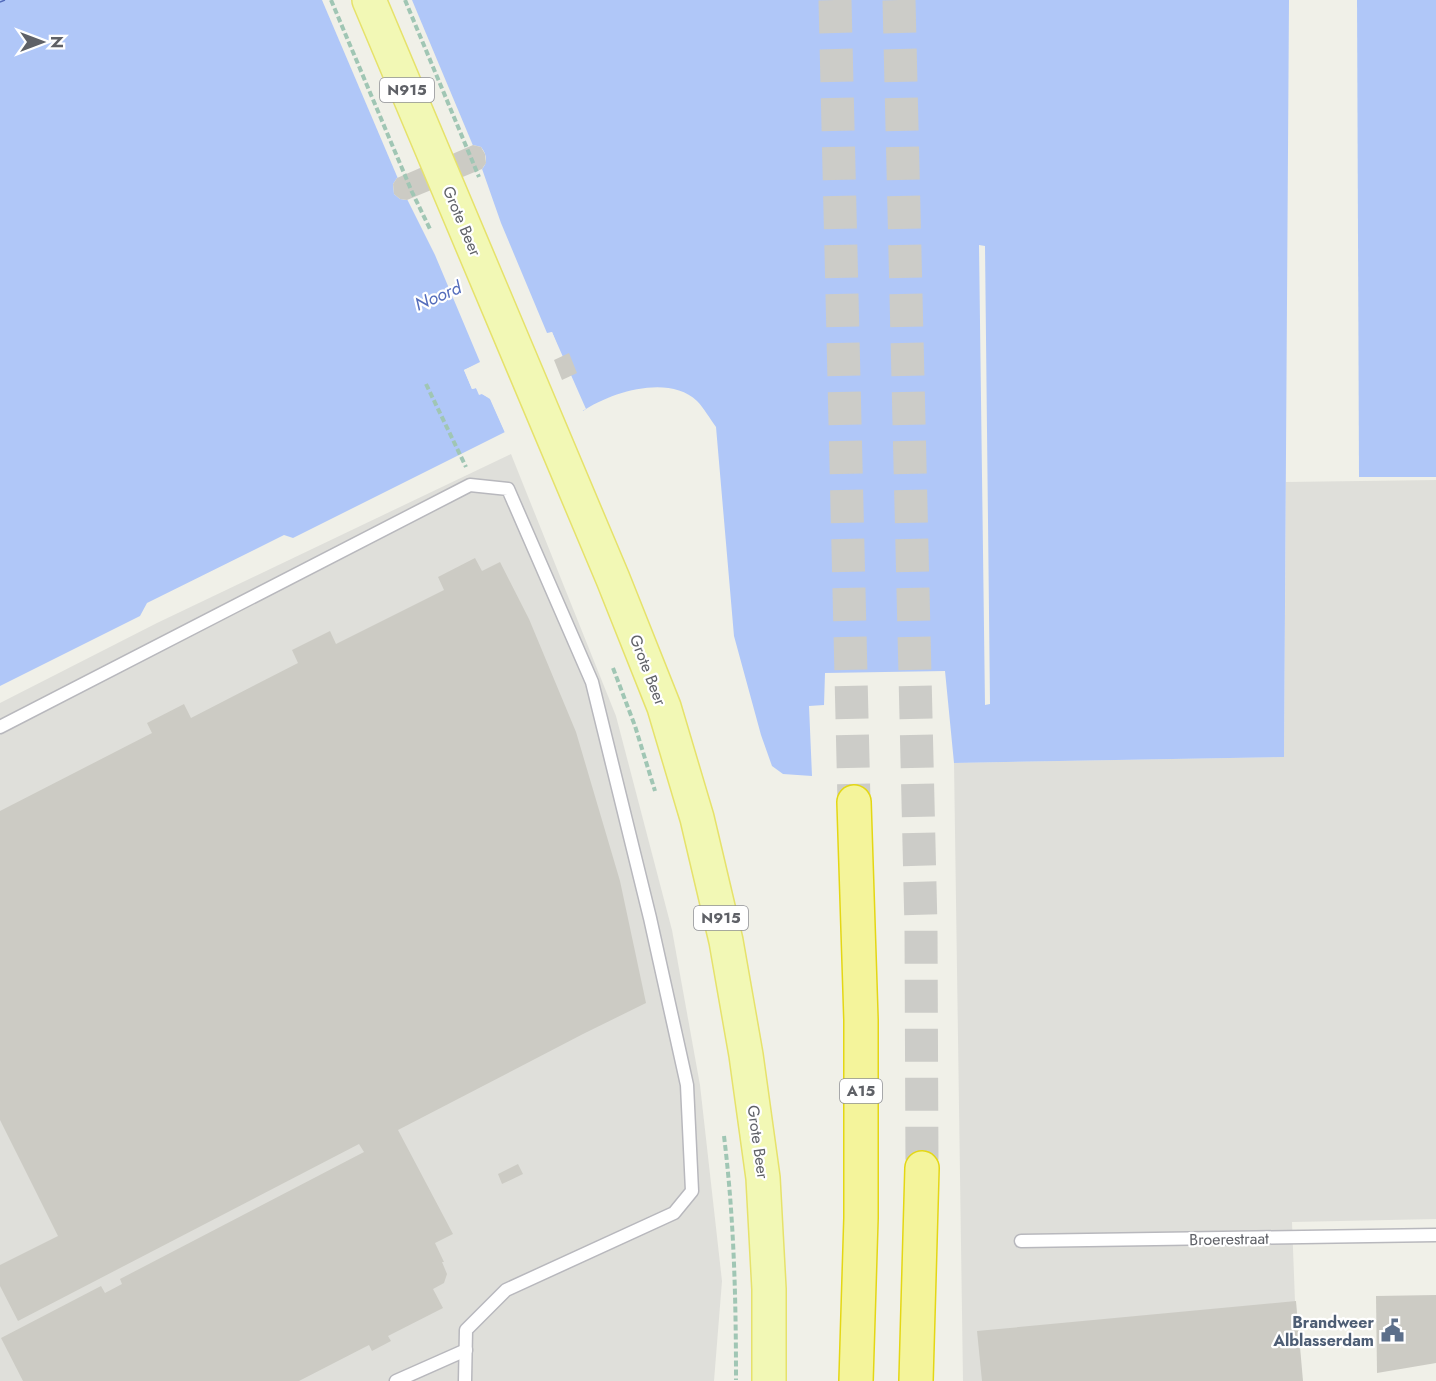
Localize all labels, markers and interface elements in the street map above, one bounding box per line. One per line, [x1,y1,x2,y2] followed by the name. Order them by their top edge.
[12,12,72,72] north arrow
[45,36,68,48] text: N
[380,78,434,102] road number: N915
[437,182,487,260] street label: Grote Beer
[411,274,466,317] water label: Noord
[624,631,672,709] street label: Grote Beer
[694,906,748,930] road number: N915
[840,1079,882,1103] road number: A15
[741,1104,775,1181] street label: Grote Beer
[1189,1227,1269,1251] street label: Broerestraat
[1272,1311,1374,1352] place label: Brandweer Alblasserdam
[1379,1318,1405,1344] public building icon: Brandweer Alblasserdam

